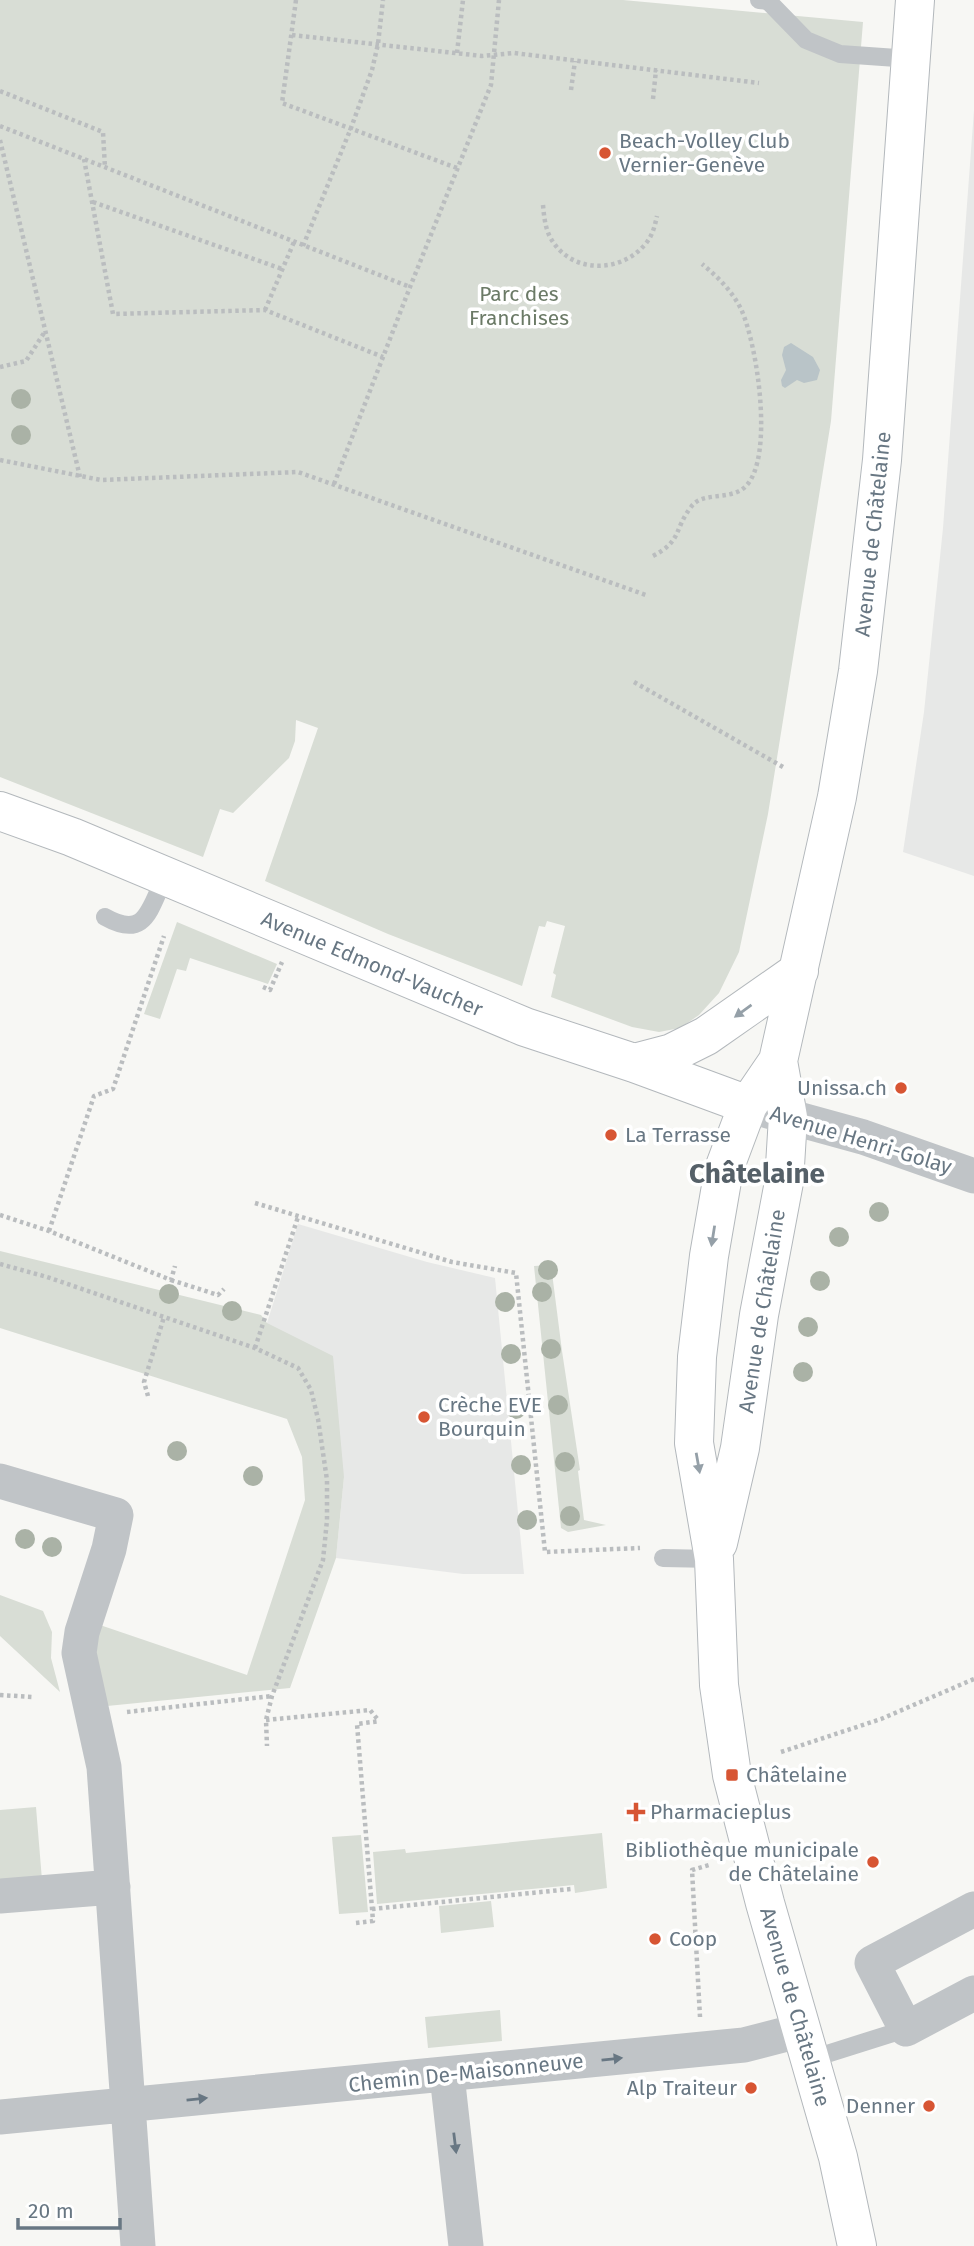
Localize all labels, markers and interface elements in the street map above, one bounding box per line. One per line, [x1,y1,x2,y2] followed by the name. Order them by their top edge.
[619,128,790,178] place label: Beach-Volley Club Vernier-Genève
[597,145,613,161] marker: Beach-Volley Club Vernier-Genève
[469,281,569,331] park label: Parc des Franchises
[849,430,897,638] street label: Avenue de Châtelaine
[257,906,487,1022] street label: Avenue Edmond-Vaucher
[734,1004,752,1018] one-way arrow
[797,1075,887,1101] place label: Unissa.ch
[893,1080,909,1096] marker: Unissa.ch
[767,1100,956,1180] street label: Avenue Henri-Golay
[625,1122,731,1148] place label: La Terrasse
[603,1127,619,1143] marker: La Terrasse
[689,1157,825,1190] district label: Châtelaine
[733,1207,791,1415] street label: Avenue de Châtelaine
[707,1226,718,1248] one-way arrow
[438,1392,542,1442] place label: Crèche EVE Bourquin
[416,1409,432,1425] marker: Crèche EVE Bourquin
[693,1452,704,1474] one-way arrow
[746,1762,847,1788] place label: Châtelaine
[724,1767,740,1783] marker: Châtelaine
[650,1799,791,1825] place label: Pharmacieplus
[628,1804,644,1820] marker: Pharmacieplus
[625,1837,859,1887] place label: Bibliothèque municipale de Châtelaine
[865,1854,881,1870] marker: Bibliothèque municipale de Châtelaine
[754,1904,836,2110] street label: Avenue de Châtelaine
[669,1926,717,1952] place label: Coop
[647,1931,663,1947] marker: Coop
[347,2048,585,2098] street label: Chemin De-Maisonneuve
[601,2053,623,2064] one-way arrow
[627,2075,737,2101] place label: Alp Traiteur
[743,2080,759,2096] marker: Alp Traiteur
[846,2093,915,2119] place label: Denner
[186,2094,208,2105] one-way arrow
[921,2098,937,2114] marker: Denner
[450,2132,461,2154] one-way arrow
[18,2186,119,2230] scale bar
[28,2198,74,2224] text: 20 m

